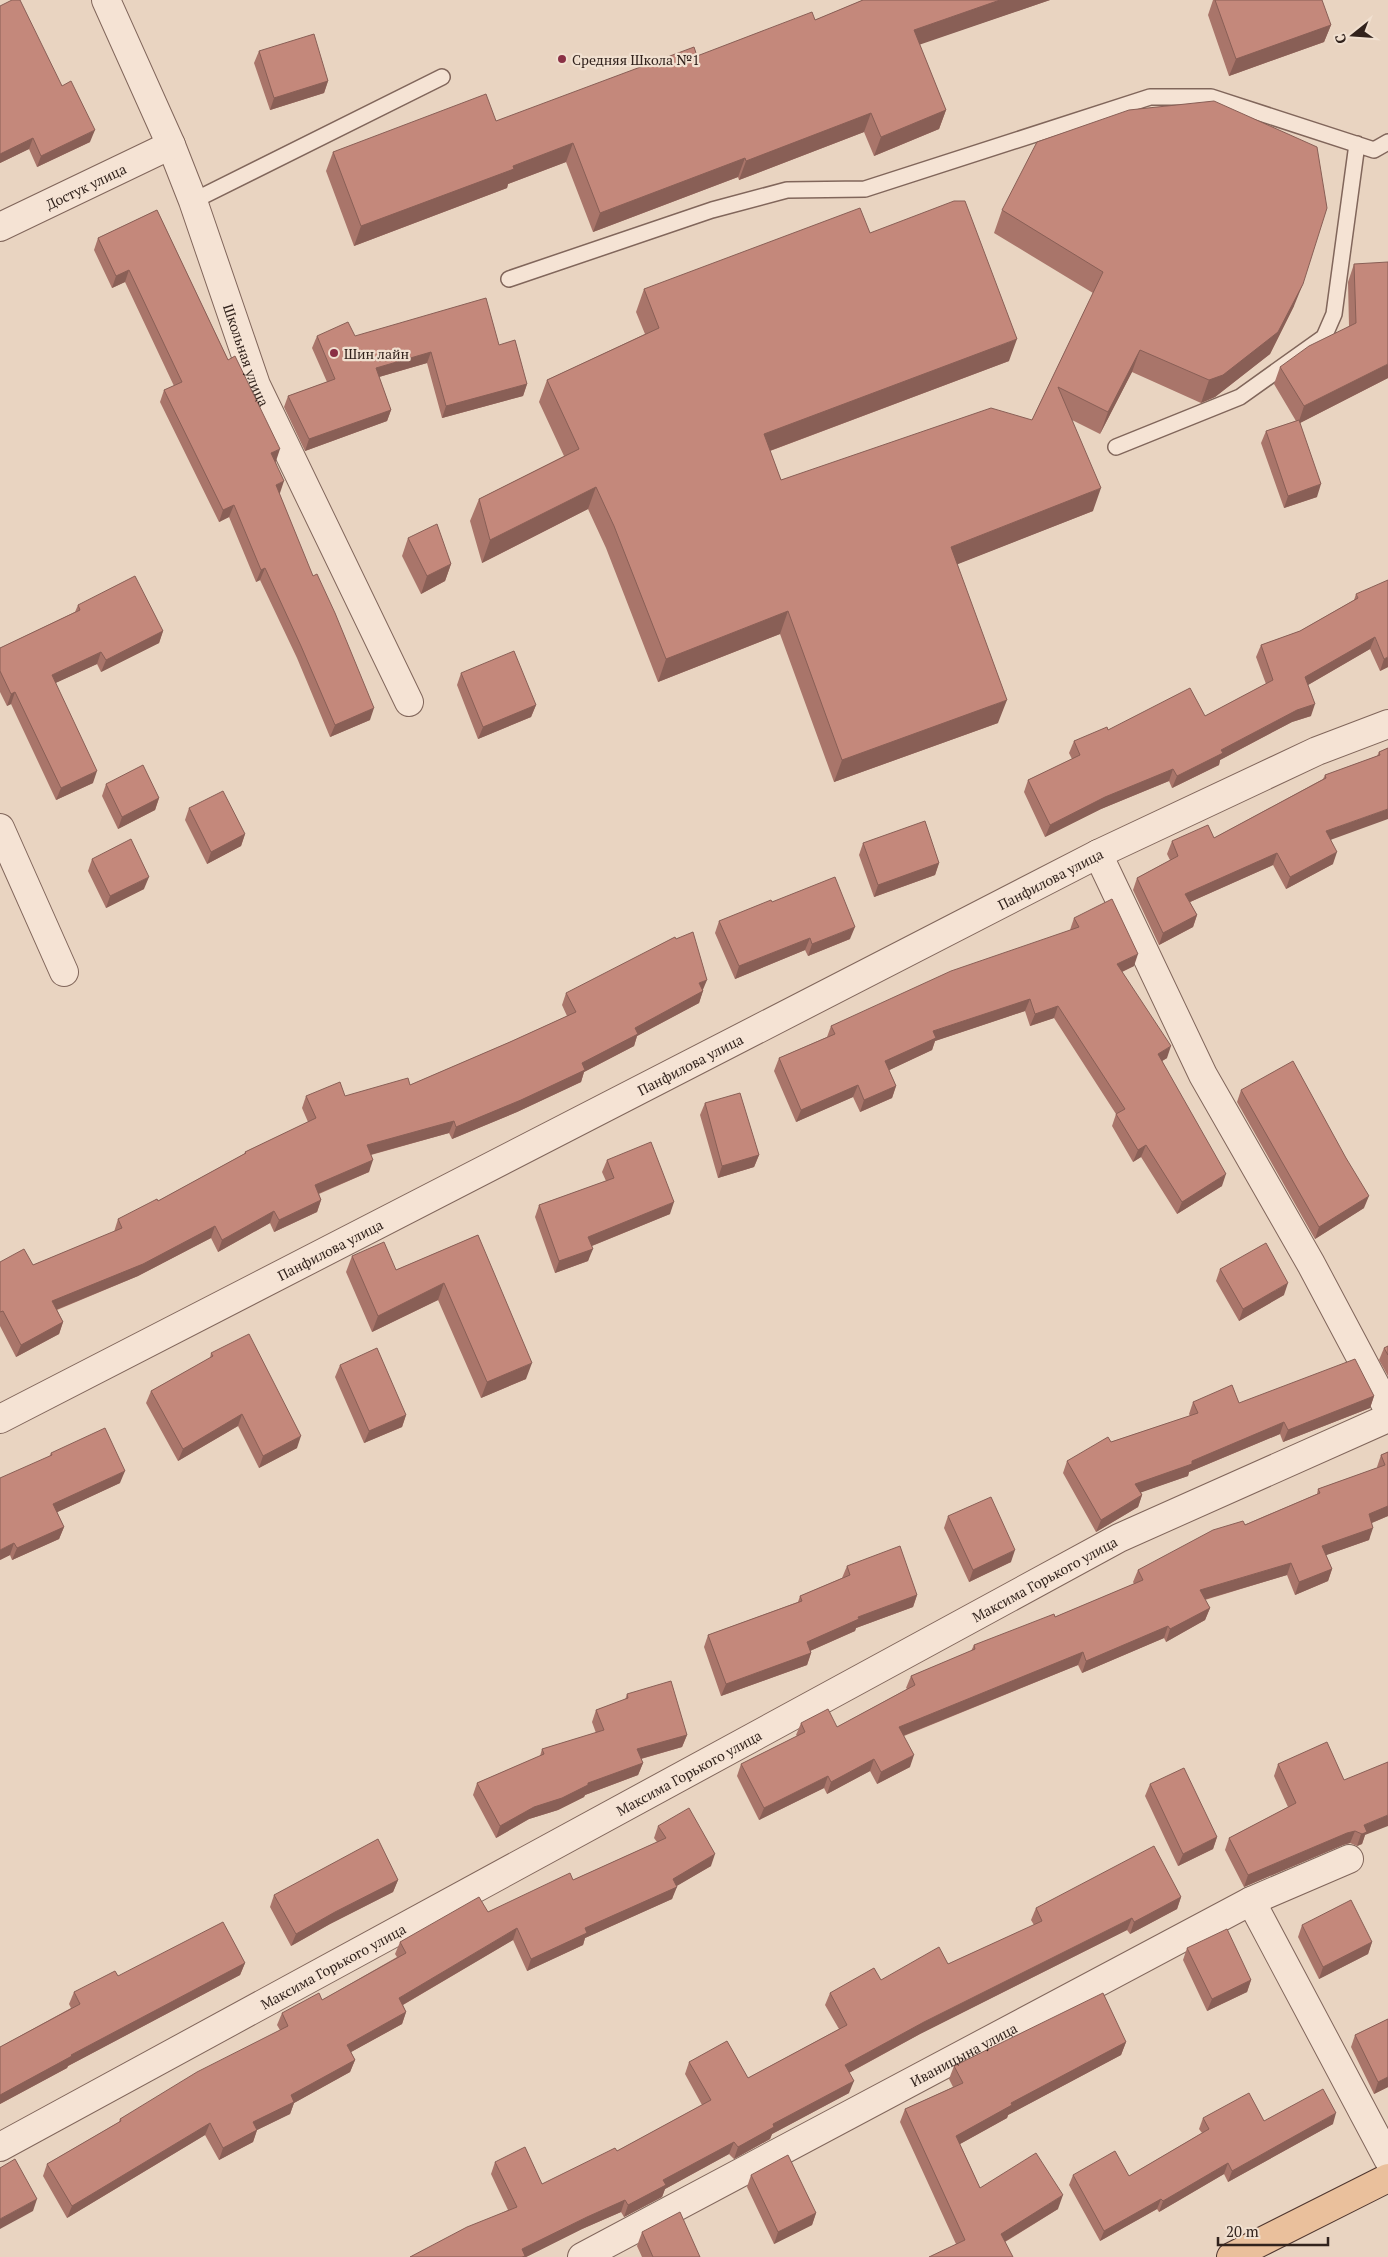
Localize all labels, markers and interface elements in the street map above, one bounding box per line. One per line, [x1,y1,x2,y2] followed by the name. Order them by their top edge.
[1328,10,1378,60] north arrow
[1330,32,1351,46] text: С
[572,50,700,69] place label: Средняя Школа №1
[556,53,568,65] marker: Средняя Школа №1
[42,159,129,213] street label: Достук улица
[219,301,274,409] street label: Школьная улица
[344,344,410,363] place label: Шин лайн
[328,347,340,359] marker: Шин лайн
[994,844,1106,914] street label: Панфилова улица
[634,1029,746,1099] street label: Панфилова улица
[274,1214,386,1284] street label: Панфилова улица
[968,1531,1120,1626] street label: Максима Горького улица
[613,1725,765,1819] street label: Максима Горького улица
[257,1919,409,2013] street label: Максима Горького улица
[906,2018,1020,2090] street label: Иваницына улица
[1218,2214,1328,2246] scale bar
[1226,2221,1259,2241] text: 20 m

